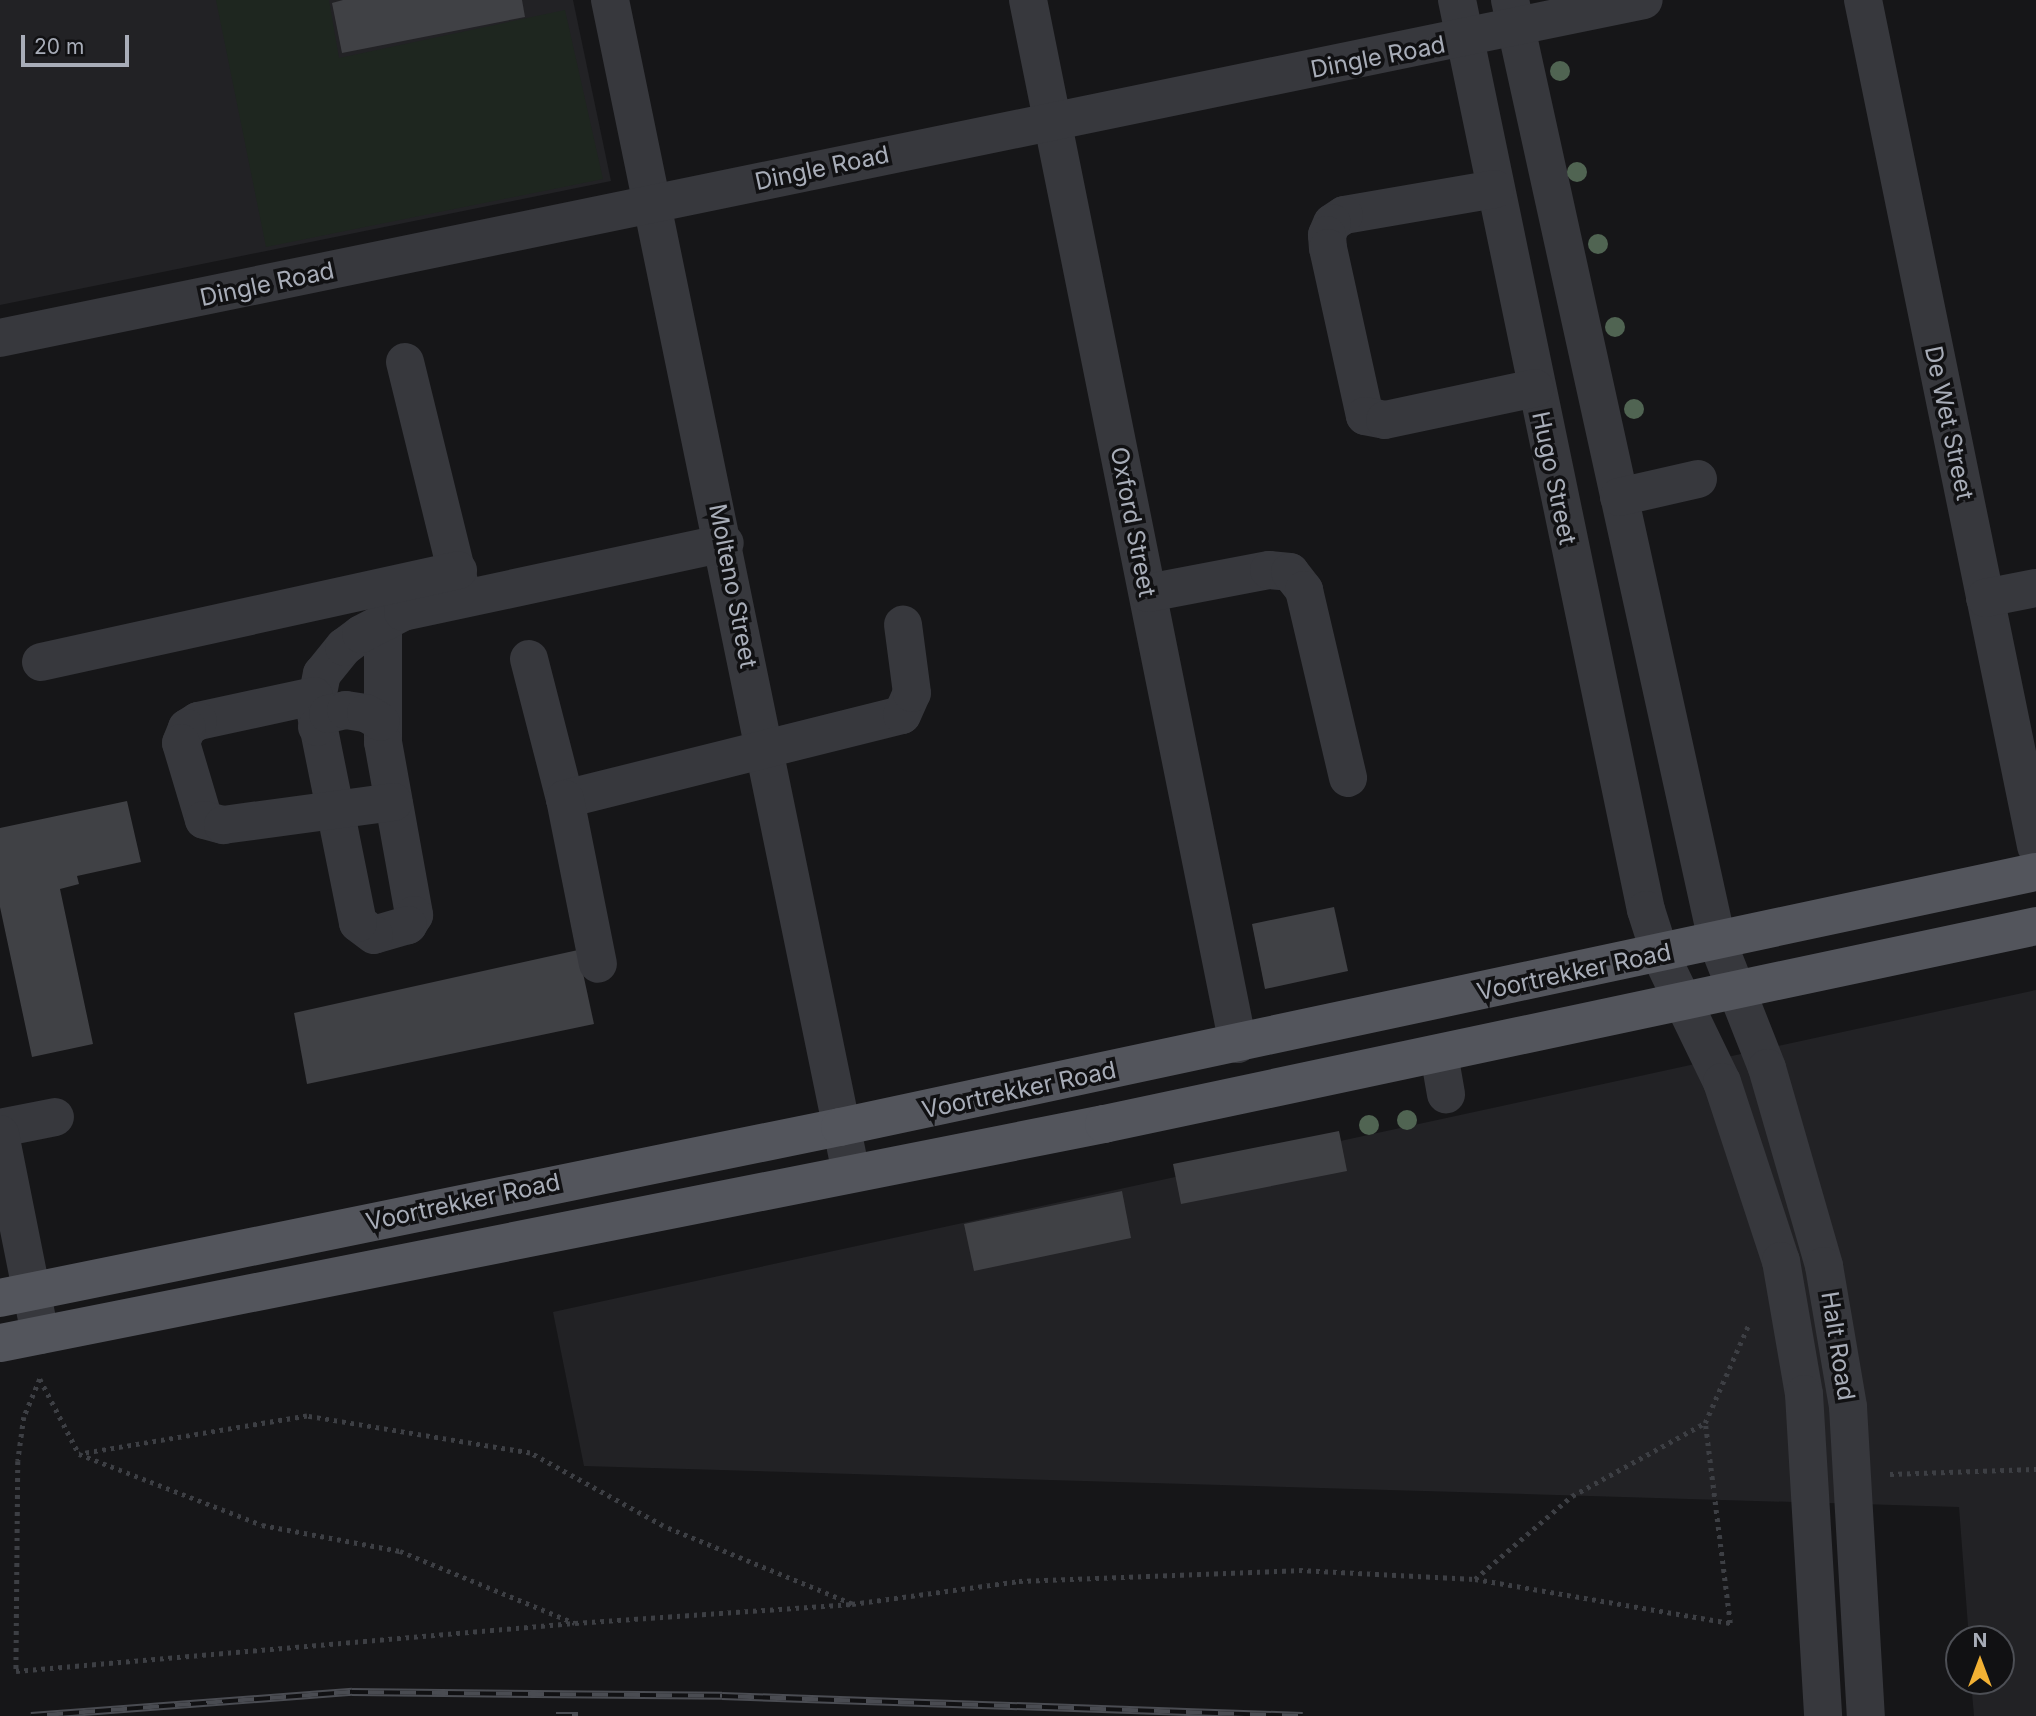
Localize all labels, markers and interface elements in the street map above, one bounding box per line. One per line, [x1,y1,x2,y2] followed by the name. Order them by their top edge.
[24,21,133,65] scale bar
[1308,30,1448,84] street label: Dingle Road
[34,34,84,59] text: 20 m
[752,140,892,196] street label: Dingle Road
[197,256,337,312] street label: Dingle Road
[1919,343,1979,503] street label: De Wet Street
[1526,409,1582,547] street label: Hugo Street
[1104,445,1162,599] street label: Oxford Street
[703,501,763,671] street label: Molteno Street
[1474,937,1674,1007] street label: Voortrekker Road
[919,1055,1119,1125] street label: Voortrekker Road
[363,1167,563,1237] street label: Voortrekker Road
[1815,1289,1861,1403] street label: Halt Road
[1945,1625,2015,1695] north arrow
[1973,1629,1987,1652] text: N

